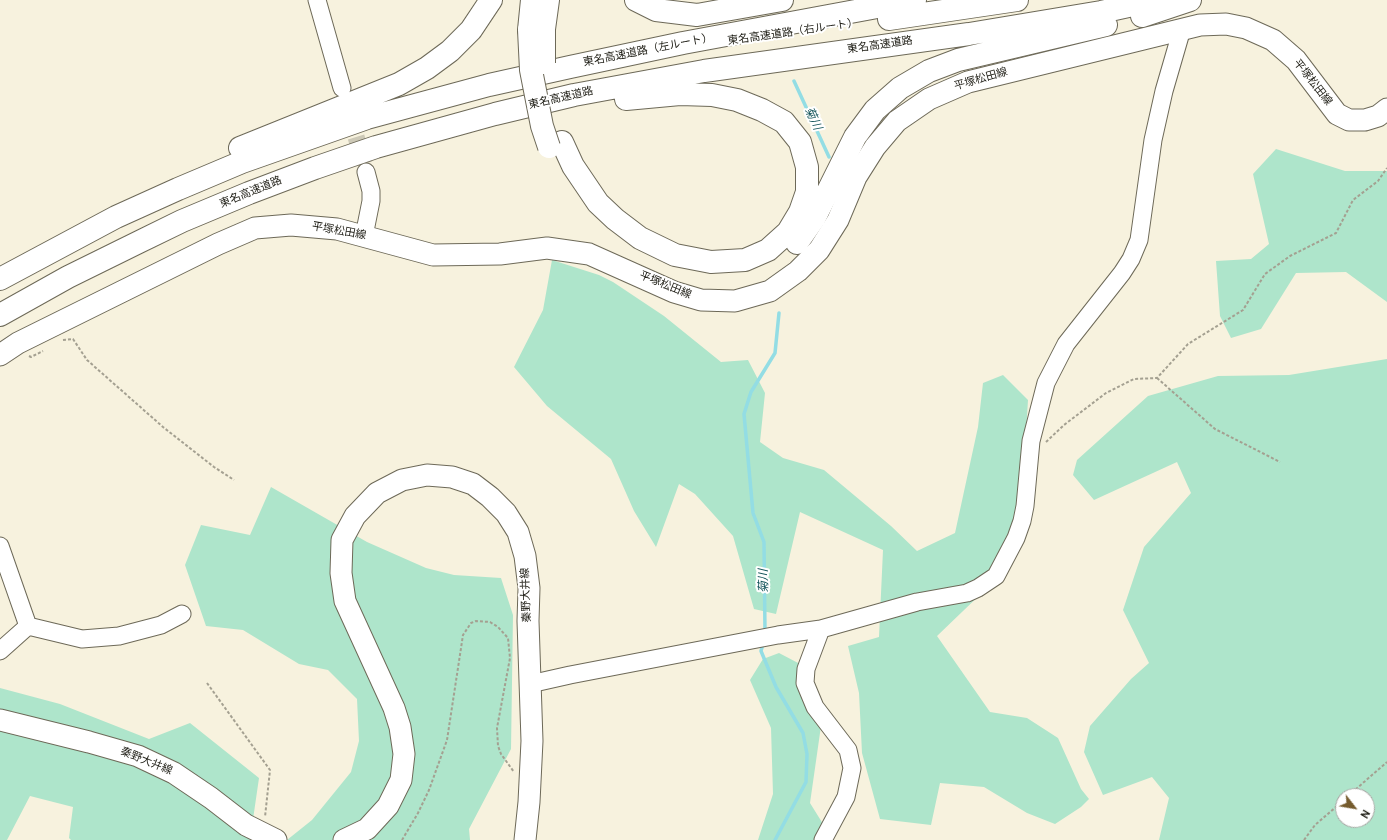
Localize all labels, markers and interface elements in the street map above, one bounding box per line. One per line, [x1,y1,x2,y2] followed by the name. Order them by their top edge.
[727,17,859,49] street label: 東名高速道路（右ルート）
[582,32,714,70] street label: 東名高速道路（左ルート）
[846,35,914,57] street label: 東名高速道路
[1290,57,1334,109] street label: 平塚松田線
[953,66,1009,94] street label: 平塚松田線
[527,85,595,113] street label: 東名高速道路
[800,105,824,133] water label: 菊川
[218,175,284,211] street label: 東名高速道路
[311,221,367,243] street label: 平塚松田線
[637,270,693,302] street label: 平塚松田線
[519,567,535,623] street label: 秦野大井線
[758,569,772,593] water label: 菊川
[118,746,174,778] street label: 秦野大井線
[1335,788,1375,828] north arrow
[1356,807,1372,821] text: N

